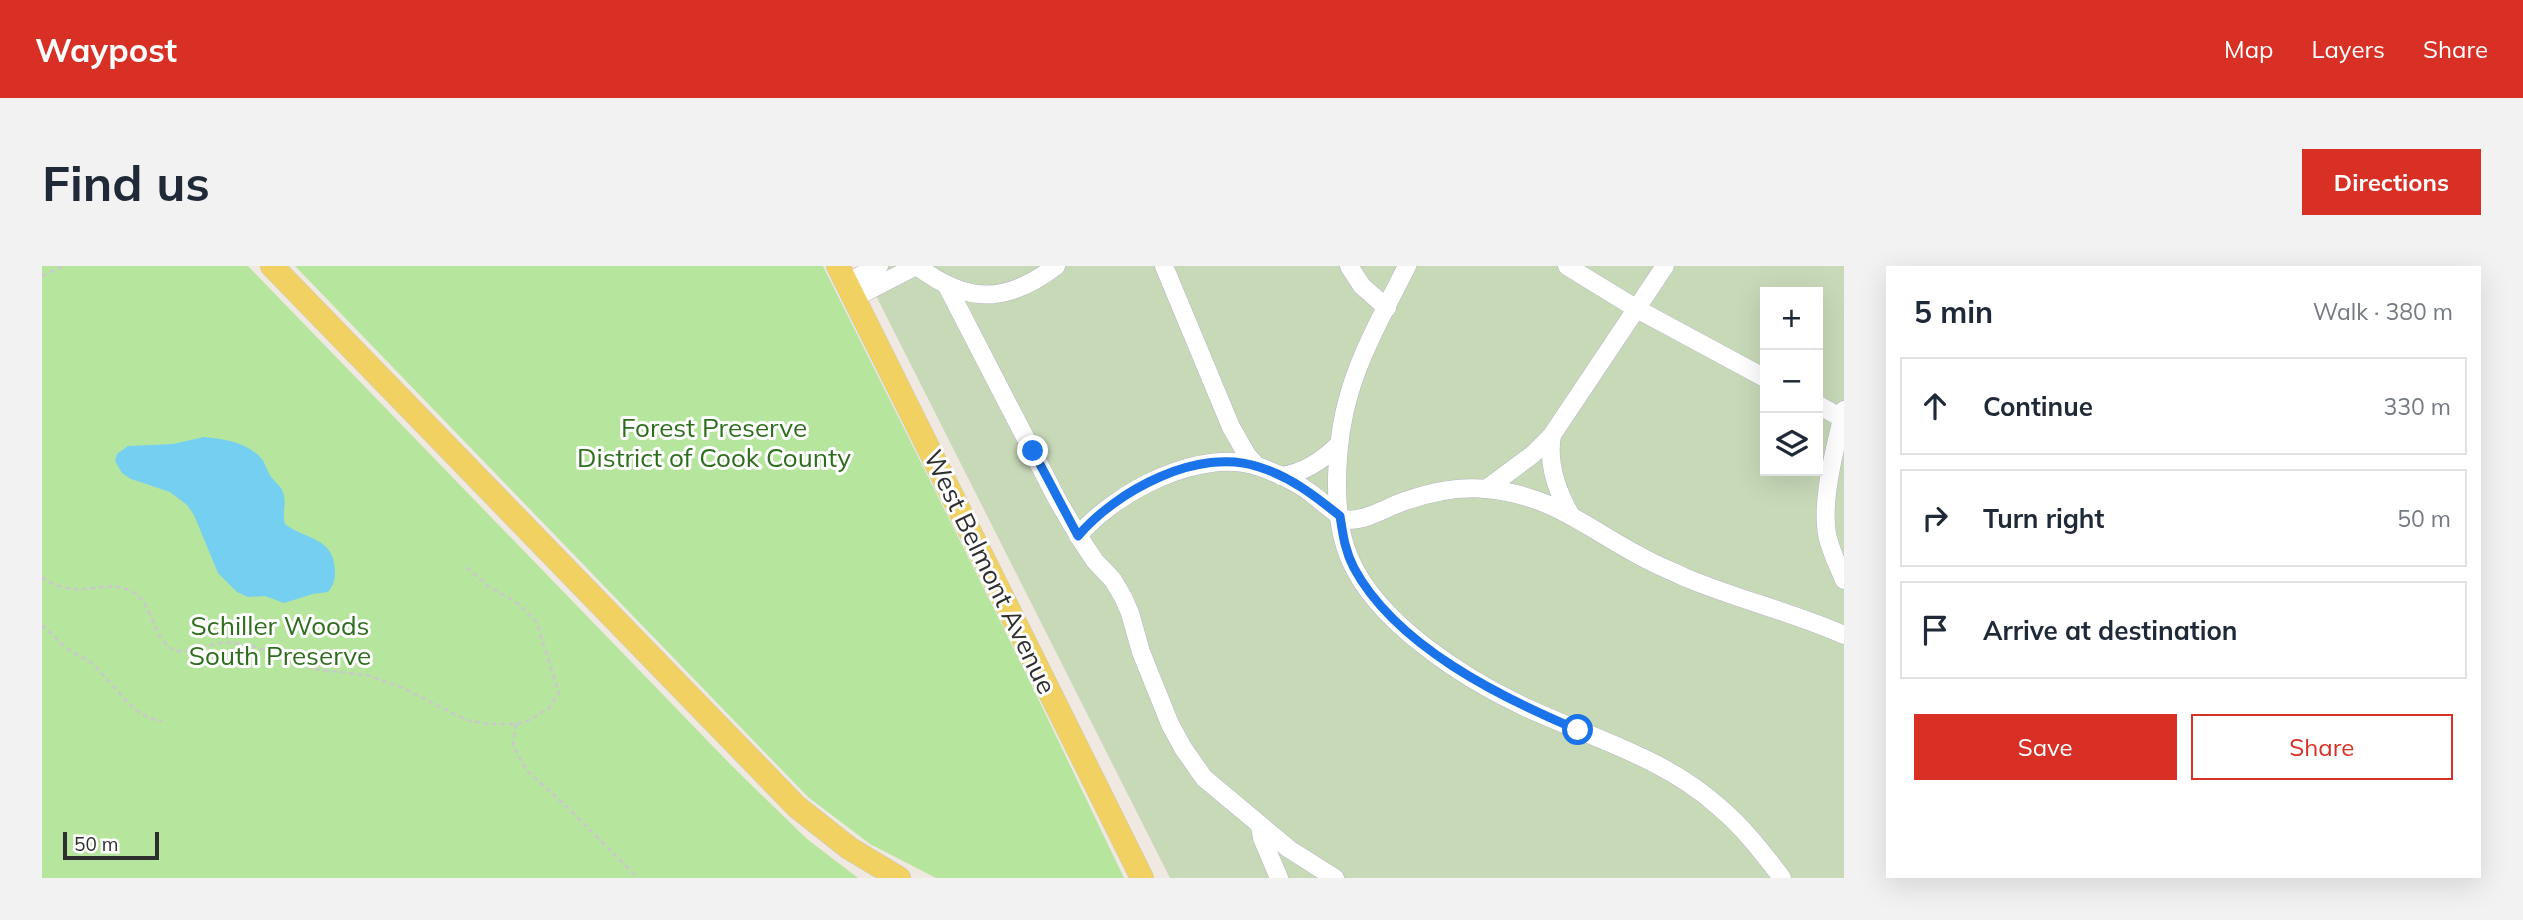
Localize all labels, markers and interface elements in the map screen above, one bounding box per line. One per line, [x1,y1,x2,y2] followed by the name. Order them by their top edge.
[35,29,177,70] text: Waypost
[2224,34,2273,64] text: Map
[2311,34,2385,64] text: Layers
[2423,34,2488,64] text: Share
[2302,149,2481,215] button: Directions
[42,152,210,213] text: Find us
[1760,287,1823,476] map controls
[1760,287,1823,350] button: +
[1914,293,1993,331] text: 5 min
[2313,297,2453,326] text: Walk · 380 m
[1760,350,1823,413] button: −
[1916,387,1954,425] icon: ahead
[1983,390,2093,423] text: Continue
[2383,392,2451,421] text: 330 m
[577,411,851,474] park label: Forest Preserve District of Cook County
[1760,413,1823,476] button: layers
[1017,435,1048,466] route end
[917,444,1064,699] street label: West Belmont Avenue
[1916,499,1954,537] icon: right
[1983,502,2104,535] text: Turn right
[2397,504,2451,533] text: 50 m
[189,609,371,672] park label: Schiller Woods South Preserve
[1916,611,1954,649] icon: arrive
[1983,614,2238,647] text: Arrive at destination
[1562,714,1593,745] route start
[1914,714,2177,780] button: Save
[2191,714,2453,780] button: Share
[63,829,159,861] scale bar
[74,832,118,856] text: 50 m

